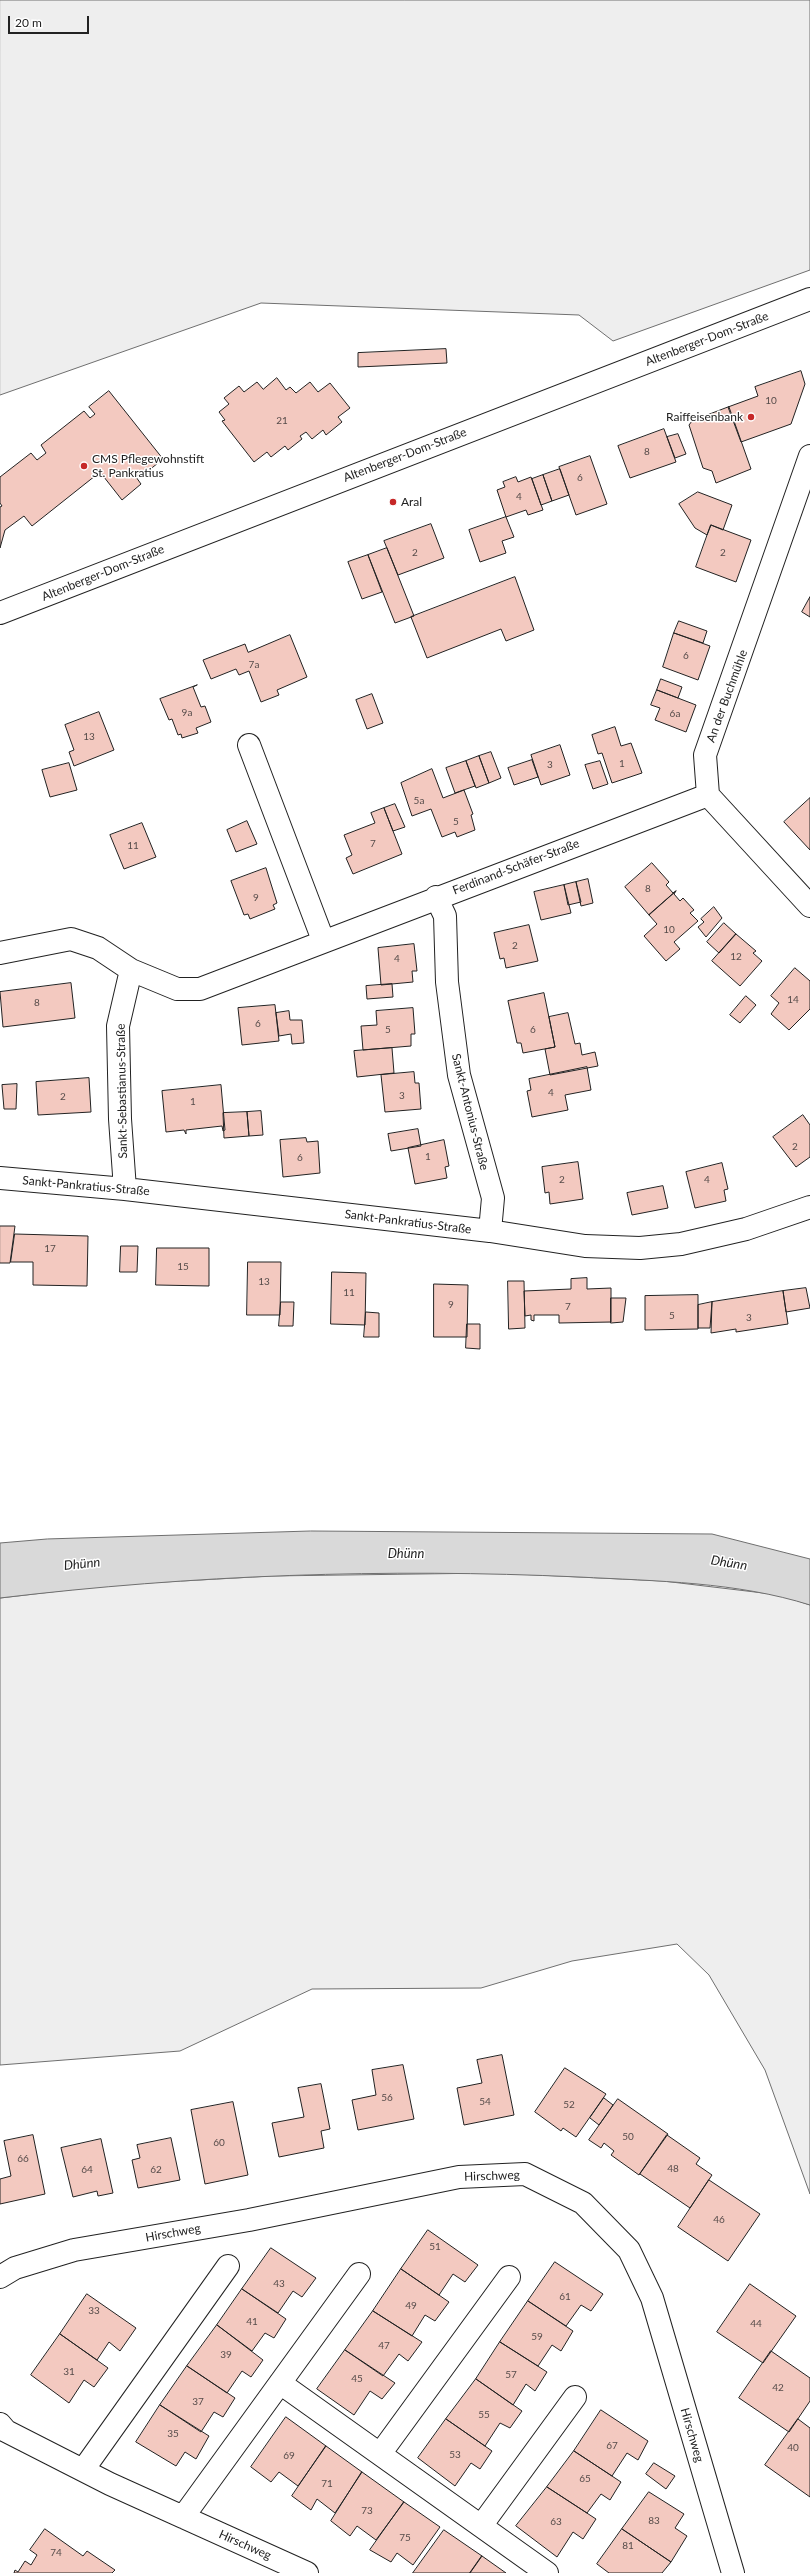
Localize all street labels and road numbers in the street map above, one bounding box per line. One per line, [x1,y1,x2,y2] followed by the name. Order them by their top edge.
[643,309,771,369] street label: Altenberger-Dom-Straße
[341,425,469,485] street label: Altenberger-Dom-Straße
[40,542,166,604] street label: Altenberger-Dom-Straße
[704,648,750,744] street label: An der Buchmühle
[451,836,581,898] street label: Ferdinand-Schäfer-Straße
[114,1023,130,1159] street label: Sankt-Sebastianus-Straße
[449,1052,491,1172] street label: Sankt-Antonius-Straße
[22,1173,150,1199] street label: Sankt-Pankratius-Straße
[344,1207,472,1237] street label: Sankt-Pankratius-Straße
[464,2168,520,2184] street label: Hirschweg
[144,2221,202,2245] street label: Hirschweg
[677,2406,707,2464] street label: Hirschweg
[217,2527,273,2563] street label: Hirschweg

